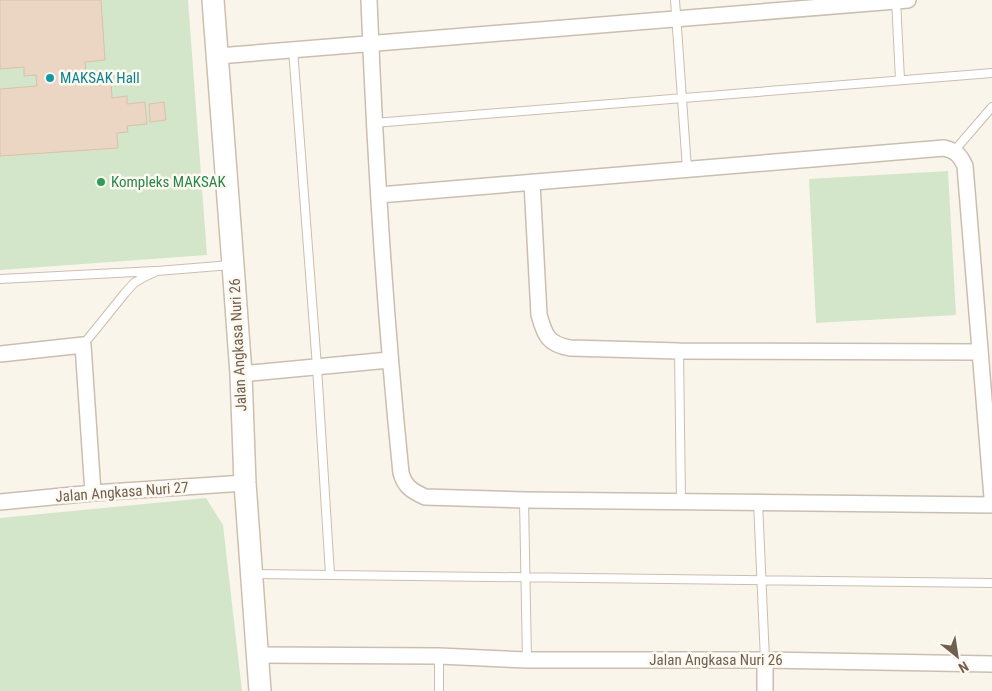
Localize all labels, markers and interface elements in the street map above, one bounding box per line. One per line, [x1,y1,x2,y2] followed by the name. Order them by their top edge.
[60,69,140,87] place label: MAKSAK Hall
[44,72,56,84] marker: MAKSAK Hall
[111,173,226,191] place label: Kompleks MAKSAK
[95,176,107,188] marker: Kompleks MAKSAK
[226,278,250,412] street label: Jalan Angkasa Nuri 26
[55,478,189,506] street label: Jalan Angkasa Nuri 27
[932,631,982,681] north arrow
[649,651,783,669] street label: Jalan Angkasa Nuri 26
[956,658,971,676] text: N

